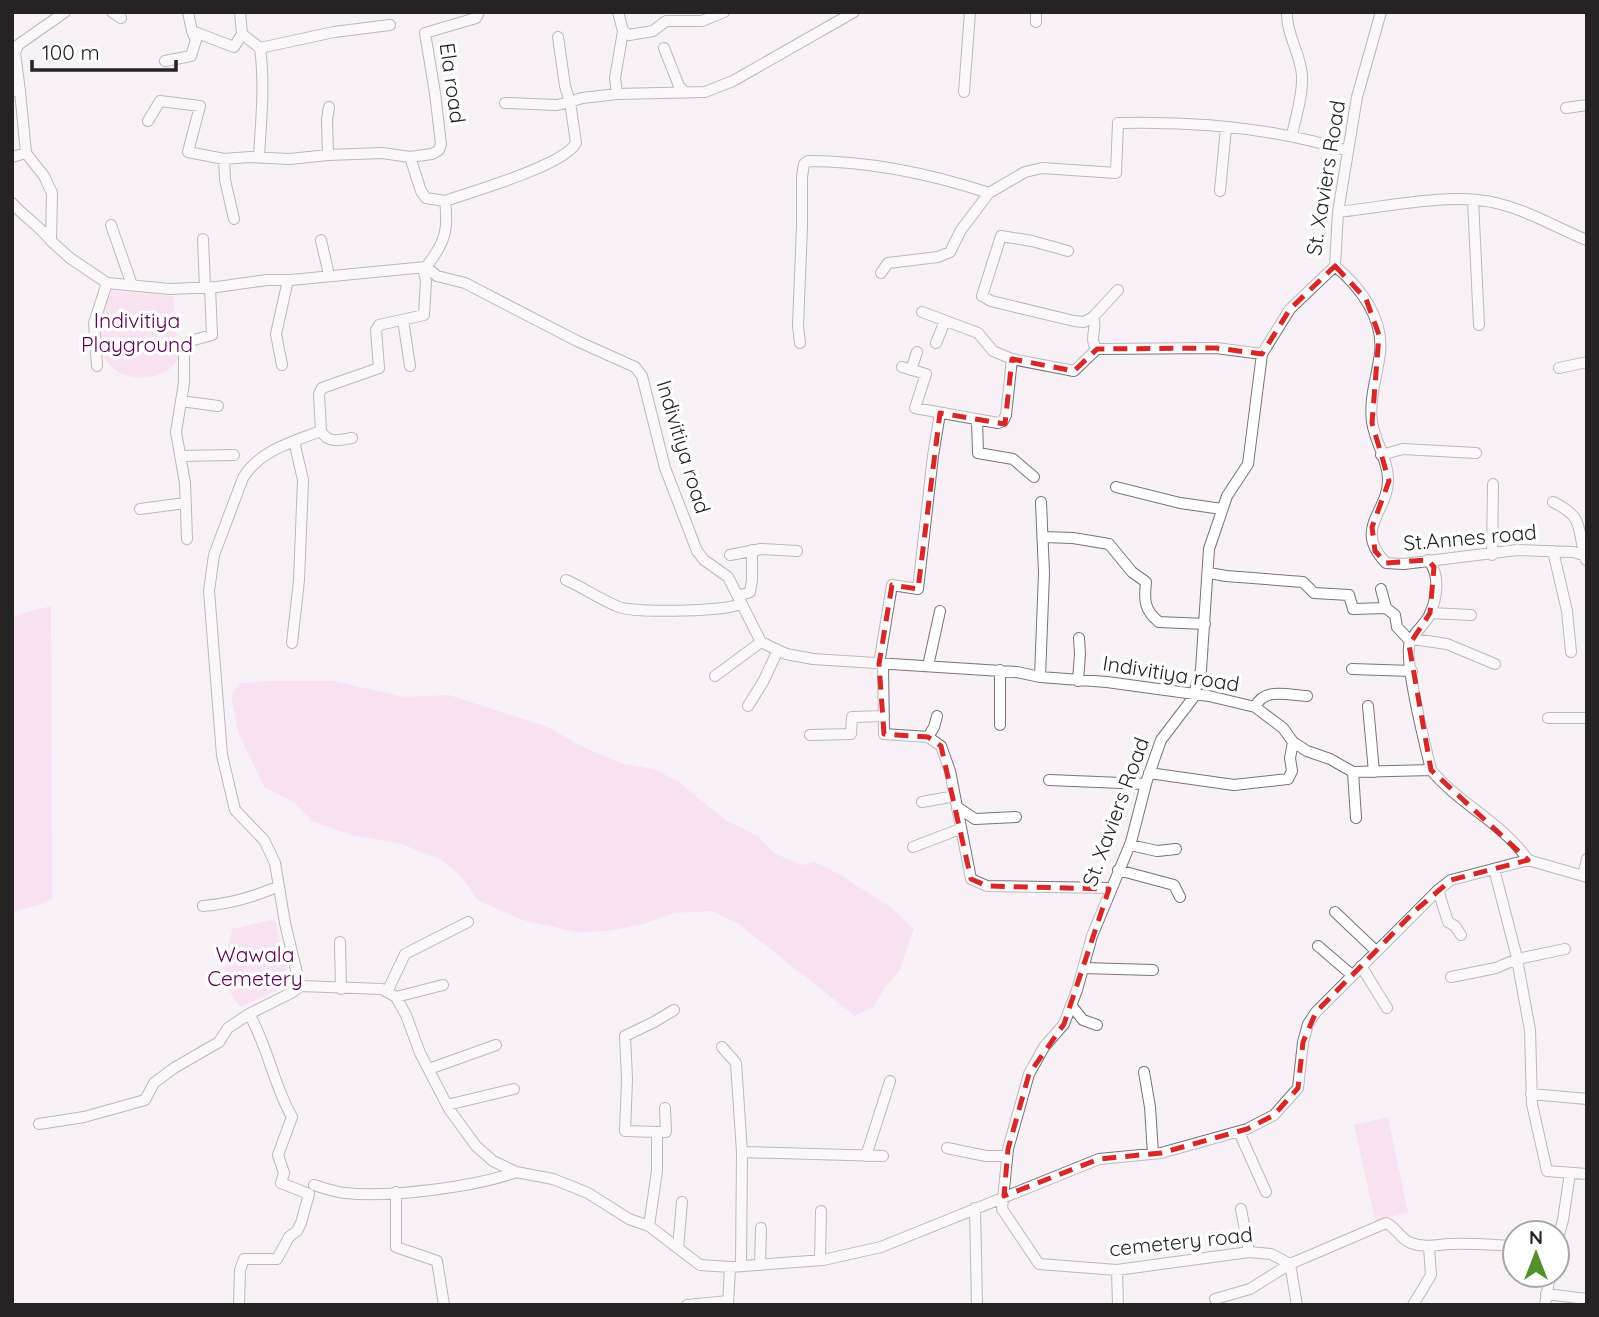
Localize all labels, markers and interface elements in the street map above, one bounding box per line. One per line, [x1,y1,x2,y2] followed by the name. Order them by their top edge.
[32,28,175,72] scale bar
[42,39,100,65] text: 100 m
[434,41,471,125] street label: Ela road
[1300,98,1350,257] street label: St. Xaviers Road
[81,307,193,357] park label: Indivitiya Playground
[651,377,717,516] street label: Indivitiya road
[1402,518,1538,556] street label: St.Annes road
[1101,649,1241,697] street label: Indivitiya road
[1076,733,1154,890] street label: St. Xaviers Road
[207,941,303,991] park label: Wawala Cemetery
[1501,1219,1571,1289] north arrow
[1108,1221,1254,1261] street label: cemetery road
[1529,1225,1543,1249] text: N

